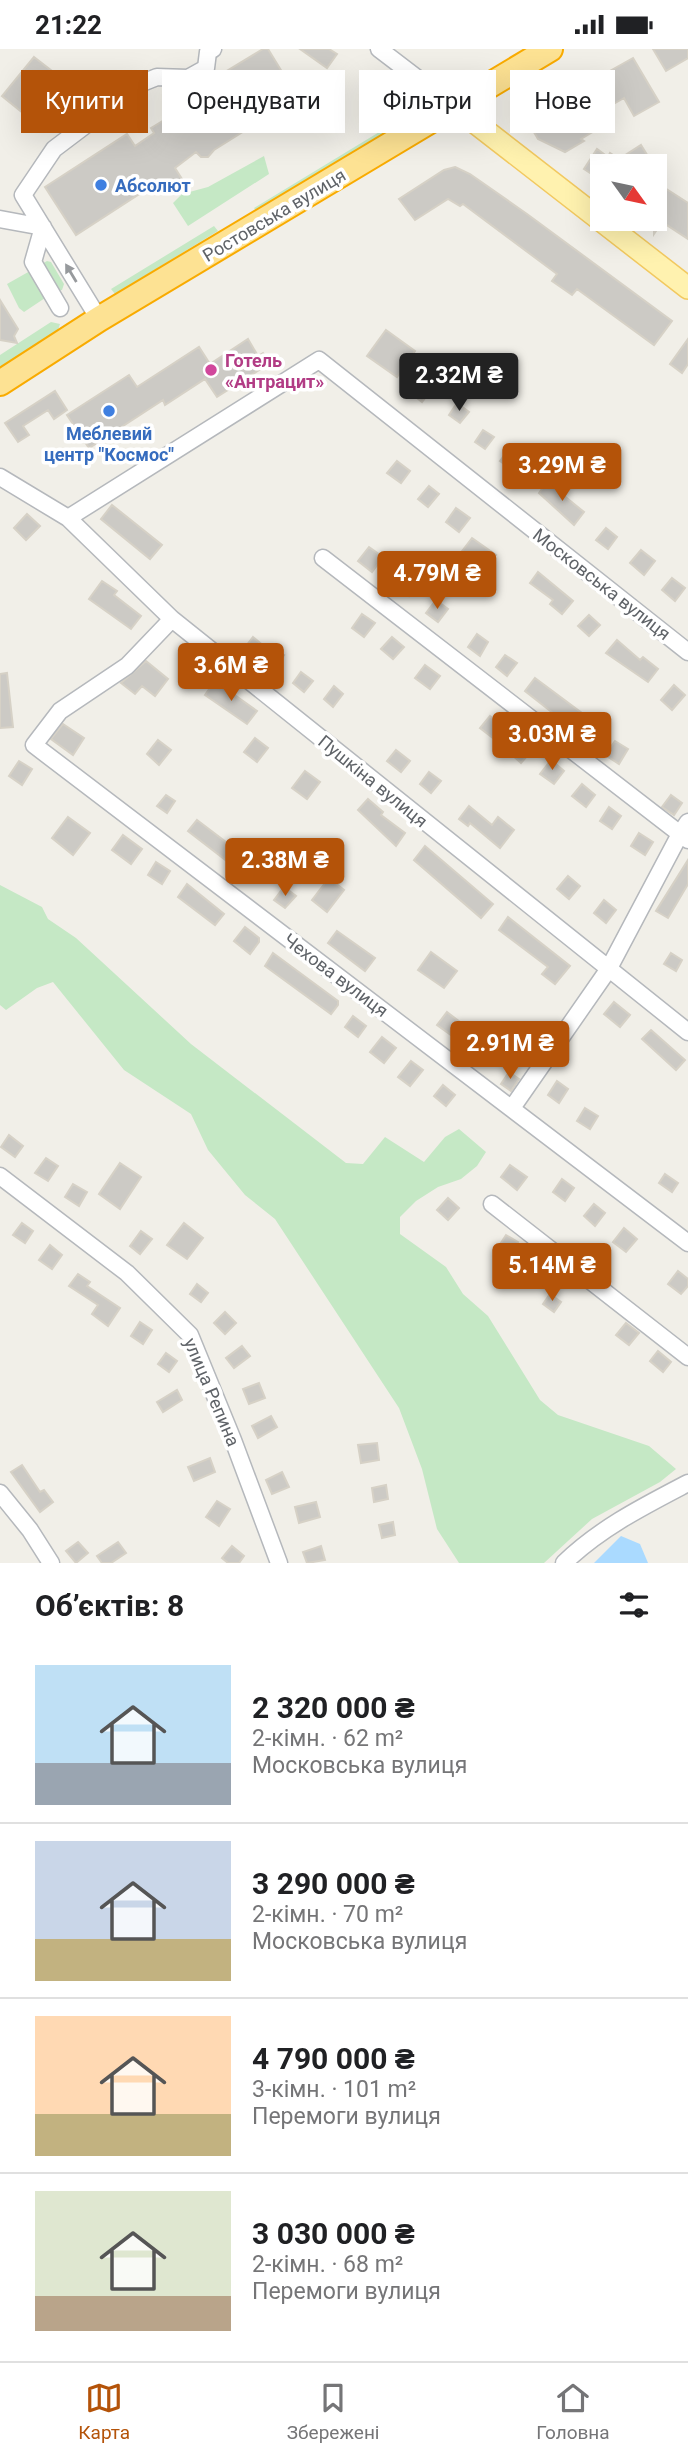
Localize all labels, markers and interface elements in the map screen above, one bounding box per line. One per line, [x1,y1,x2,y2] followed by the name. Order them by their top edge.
[35,10,102,40] text: 21:22
[21,70,148,133] chip: Купити
[162,70,345,133] chip: Орендувати
[359,70,496,133] chip: Фільтри
[510,70,615,133] chip: Нове
[590,154,667,231] north arrow
[590,154,667,231] map controls
[199,164,349,266] street label: Ростовська вулиця
[115,175,191,196] place label: Абсолют
[93,177,109,193] marker: Абсолют
[65,264,77,283] one-way arrow
[225,350,324,392] place label: Готель «Антрацит»
[394,353,524,413] pin: 2.32M ₴
[203,362,219,378] marker: Готель «Антрацит»
[415,362,503,389] text: 2.32M ₴
[101,403,117,419] marker: Меблевий центр "Космос"
[44,423,174,465] place label: Меблевий центр "Космос"
[497,443,627,503] pin: 3.29M ₴
[518,452,606,479] text: 3.29M ₴
[529,524,675,644] street label: Московська вулиця
[372,552,502,611] pin: 4.79M ₴
[393,560,481,587] text: 4.79M ₴
[174,643,288,703] pin: 3.6M ₴
[194,652,268,679] text: 3.6M ₴
[487,713,617,772] pin: 3.03M ₴
[508,721,596,748] text: 3.03M ₴
[314,731,432,831] street label: Пушкіна вулиця
[220,839,350,898] pin: 2.38M ₴
[241,847,329,874] text: 2.38M ₴
[280,929,392,1021] street label: Чехова вулиця
[445,1021,575,1081] pin: 2.91M ₴
[466,1030,554,1057] text: 2.91M ₴
[487,1243,617,1303] pin: 5.14M ₴
[508,1252,596,1279] text: 5.14M ₴
[180,1335,244,1449] street label: улица Репина
[615,1586,653,1624] icon: filters
[35,1588,184,1623] text: Об’єктів: 8
[252,1690,415,1725] text: 2 320 000 ₴
[91,1693,175,1777] icon: home
[252,1725,403,1752] text: 2-кімн. · 62 m²
[252,1752,467,1779] text: Московська вулиця
[252,1866,415,1901] text: 3 290 000 ₴
[91,1869,175,1953] icon: home
[252,1901,403,1928] text: 2-кімн. · 70 m²
[252,1928,467,1955] text: Московська вулиця
[252,2041,415,2076] text: 4 790 000 ₴
[91,2044,175,2128] icon: home
[252,2076,416,2103] text: 3-кімн. · 101 m²
[252,2103,441,2130] text: Перемоги вулиця
[252,2216,415,2251] text: 3 030 000 ₴
[91,2219,175,2303] icon: home
[252,2251,403,2278] text: 2-кімн. · 68 m²
[252,2278,441,2305] text: Перемоги вулиця
[78,2379,130,2444] tab: Карта
[287,2379,379,2444] tab: Збережені
[536,2379,610,2444] tab: Головна

